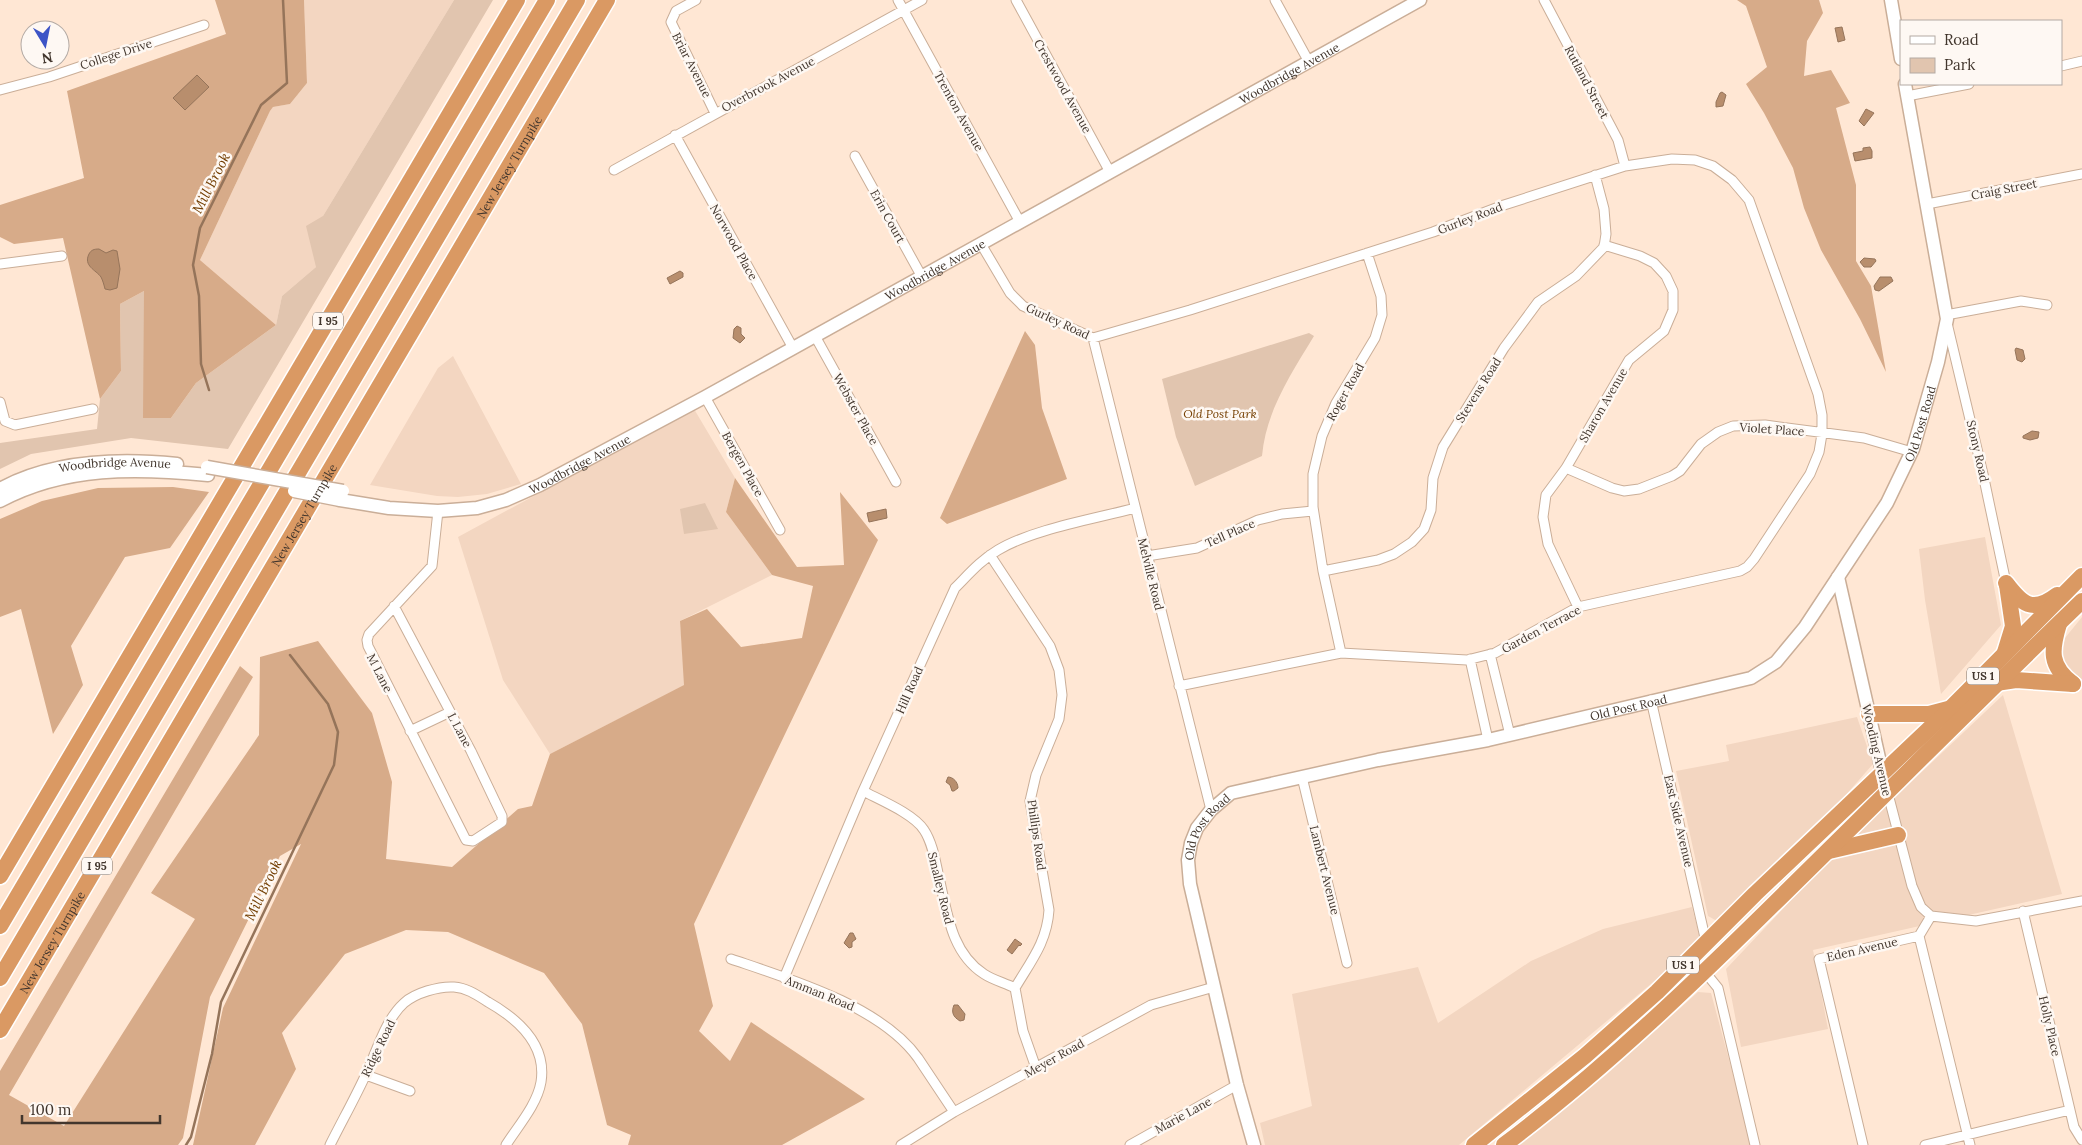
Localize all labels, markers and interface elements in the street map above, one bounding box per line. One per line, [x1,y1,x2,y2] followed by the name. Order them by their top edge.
[20,20,70,70] north arrow
[1900,20,2062,85] legend
[669,30,715,101] street label: Briar Avenue
[1944,30,1979,49] text: Road
[78,35,154,73] street label: College Drive
[1031,36,1095,136] street label: Crestwood Avenue
[1236,39,1342,107] street label: Woodbridge Avenue
[1561,43,1613,121] street label: Rutland Street
[40,48,54,68] text: N
[719,53,818,115] street label: Overbrook Avenue
[1944,55,1975,74] text: Park
[931,68,987,154] street label: Trenton Avenue
[473,112,545,221] street label: New Jersey Turnpike
[188,150,234,216] water label: Mill Brook
[1970,175,2039,203] street label: Craig Street
[867,187,909,246] street label: Erin Court
[1435,199,1505,237] street label: Gurley Road
[707,201,761,283] street label: Norwood Place
[882,235,988,303] street label: Woodbridge Avenue
[1024,300,1092,342] street label: Gurley Road
[313,312,343,330] road number: I 95
[1452,355,1504,425] street label: Stevens Road
[1323,360,1367,424] street label: Roger Road
[1576,365,1631,445] street label: Sharon Avenue
[830,371,882,448] street label: Webster Place
[1901,384,1938,464] street label: Old Post Road
[1183,406,1257,421] park label: Old Post Park
[1738,419,1805,439] street label: Violet Place
[1964,419,1992,483] street label: Stony Road
[719,429,767,500] street label: Bergen Place
[527,431,633,496] street label: Woodbridge Avenue
[57,454,172,475] street label: Woodbridge Avenue
[268,460,340,569] street label: New Jersey Turnpike
[1203,515,1258,551] street label: Tell Place
[1135,536,1167,612] street label: Melville Road
[1499,602,1584,656] street label: Garden Terrace
[364,651,396,695] street label: M Lane
[892,664,926,716] street label: Hill Road
[1967,668,1999,684] road number: US 1
[1588,691,1668,723] street label: Old Post Road
[1859,703,1895,798] street label: Wooding Avenue
[445,710,476,750] street label: L Lane
[1661,773,1697,869] street label: East Side Avenue
[1181,790,1233,861] street label: Old Post Road
[1025,799,1049,871] street label: Phillips Road
[1307,824,1343,917] street label: Lambert Avenue
[925,850,957,926] street label: Smalley Road
[241,857,285,923] water label: Mill Brook
[82,858,112,874] road number: I 95
[16,888,88,996] street label: New Jersey Turnpike
[1825,933,1899,964] street label: Eden Avenue
[1667,956,1699,974] road number: US 1
[782,972,857,1014] street label: Amman Road
[2036,994,2064,1058] street label: Holly Place
[358,1017,398,1079] street label: Ridge Road
[1021,1035,1087,1081] street label: Meyer Road
[22,1092,160,1124] scale bar
[1152,1093,1214,1137] street label: Marie Lane
[30,1100,71,1119] text: 100 m

